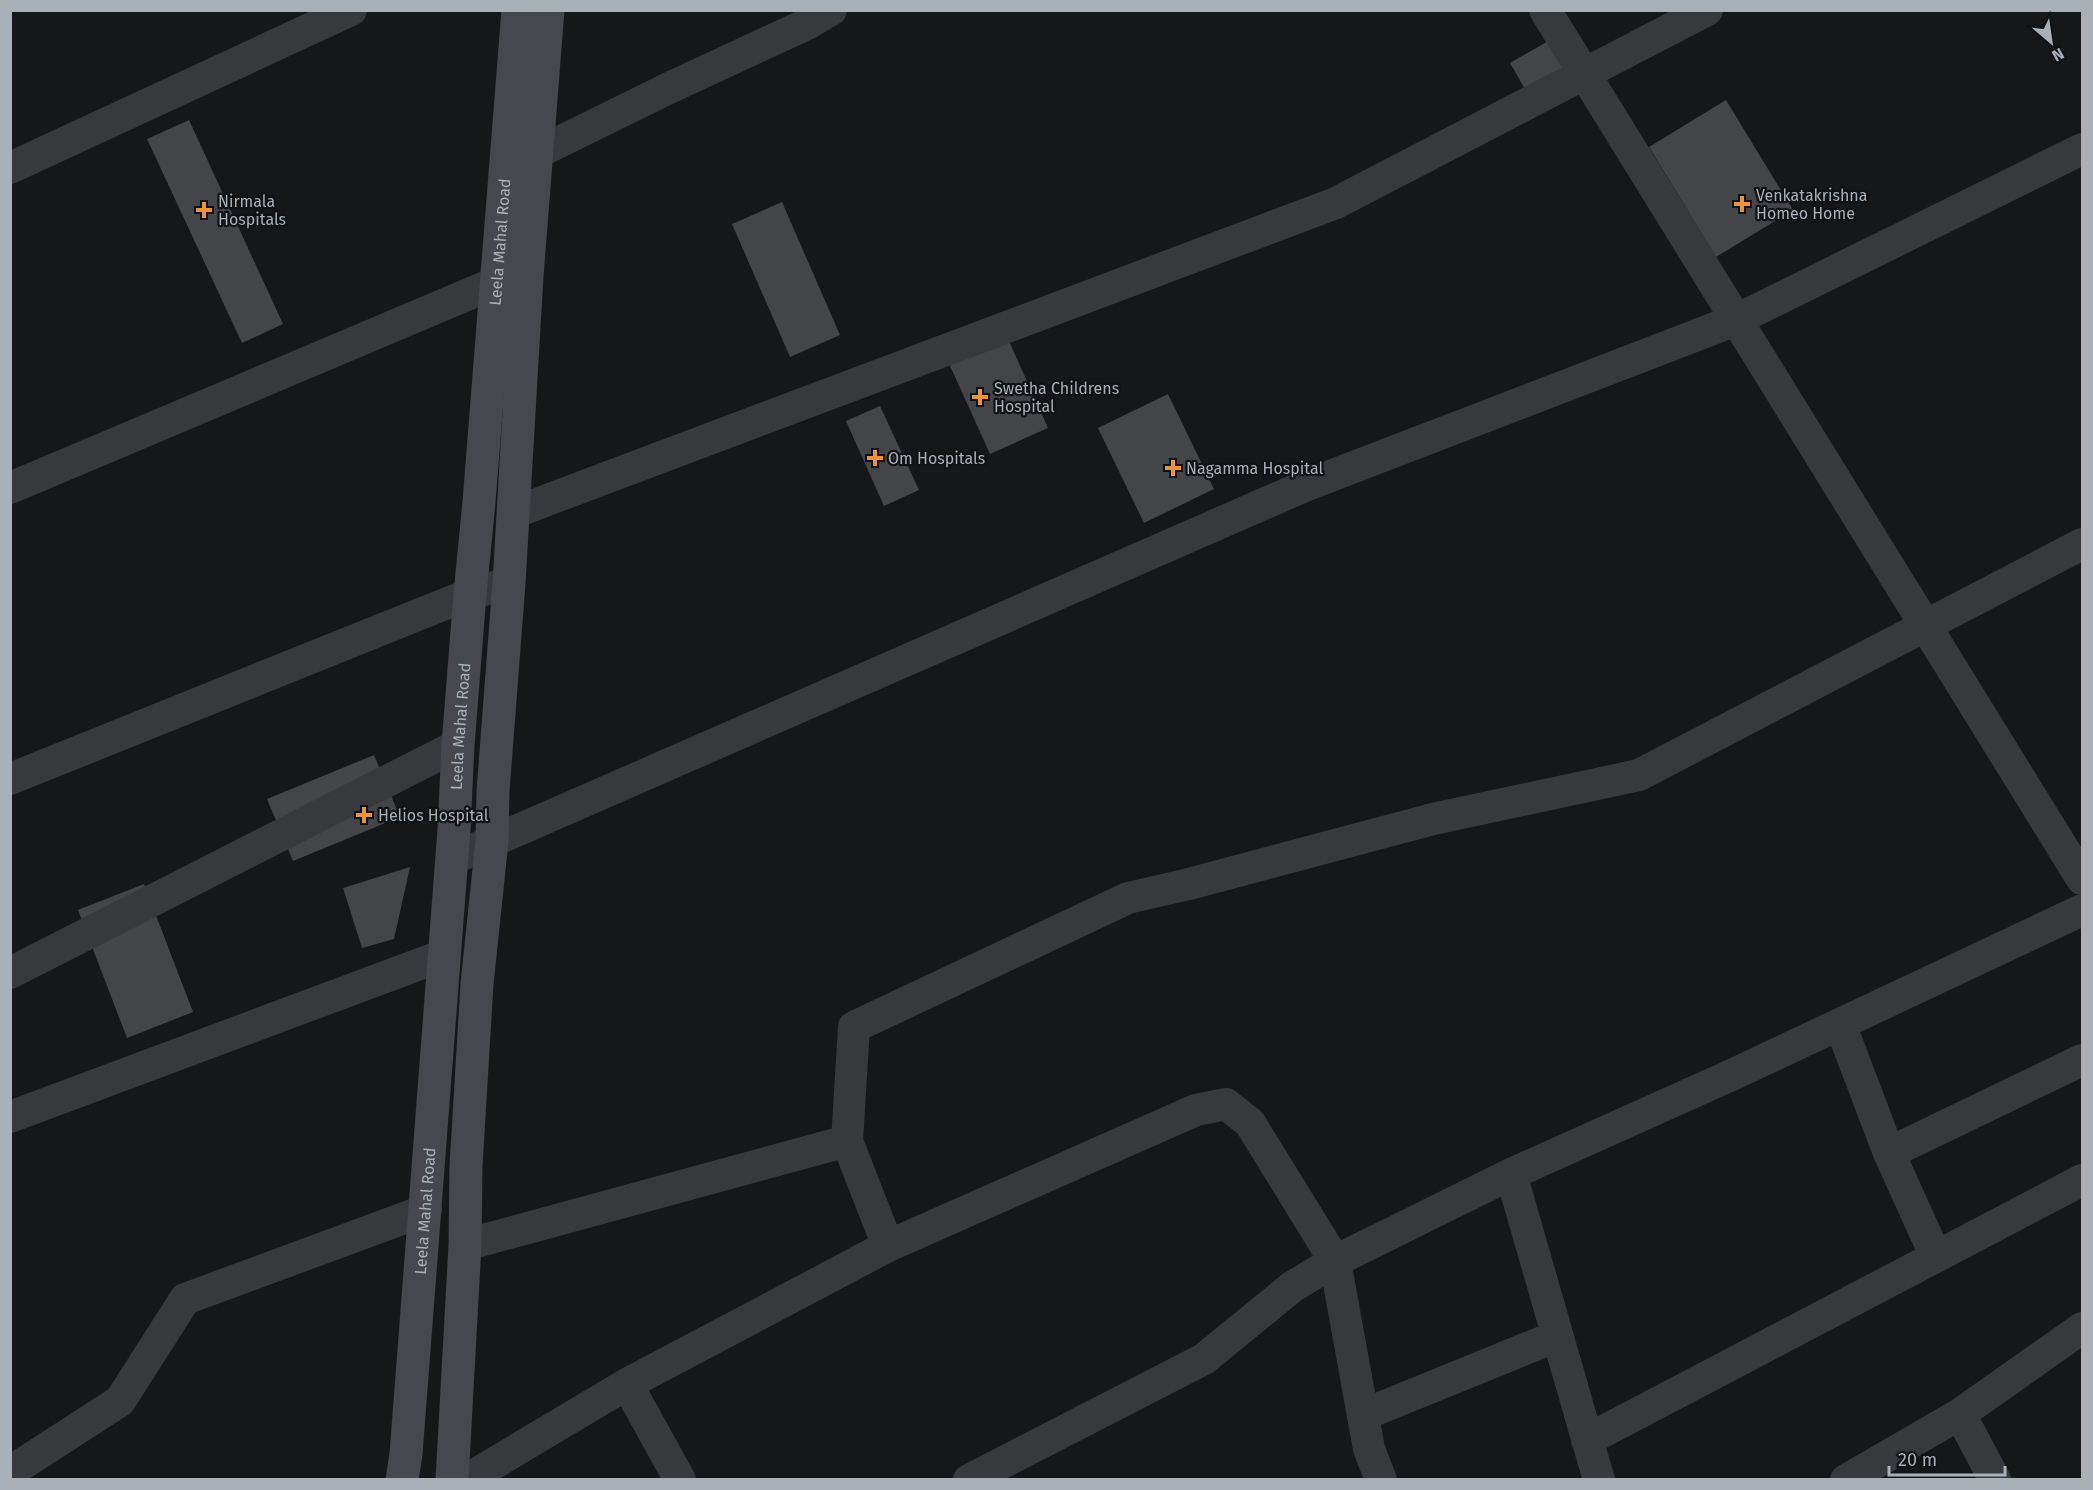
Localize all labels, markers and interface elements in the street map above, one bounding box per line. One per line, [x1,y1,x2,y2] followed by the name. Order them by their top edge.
[2021,12,2081,72] north arrow
[2049,44,2067,66] text: N
[486,178,515,306] street label: Leela Mahal Road
[1756,186,1867,223] place label: Venkatakrishna Homeo Home
[218,192,286,229] place label: Nirmala Hospitals
[1733,195,1751,213] marker: Venkatakrishna Homeo Home
[195,201,213,219] marker: Nirmala Hospitals
[994,379,1119,416] place label: Swetha Childrens Hospital
[971,388,989,406] marker: Swetha Childrens Hospital
[866,449,884,467] marker: Om Hospitals
[888,449,985,468] place label: Om Hospitals
[1164,459,1182,477] marker: Nagamma Hospital
[1186,459,1323,478] place label: Nagamma Hospital
[447,662,475,790] street label: Leela Mahal Road
[355,806,373,824] marker: Helios Hospital
[378,806,489,825] place label: Helios Hospital
[411,1147,440,1275] street label: Leela Mahal Road
[1889,1439,2004,1477] scale bar
[1898,1449,1937,1471] text: 20 m

